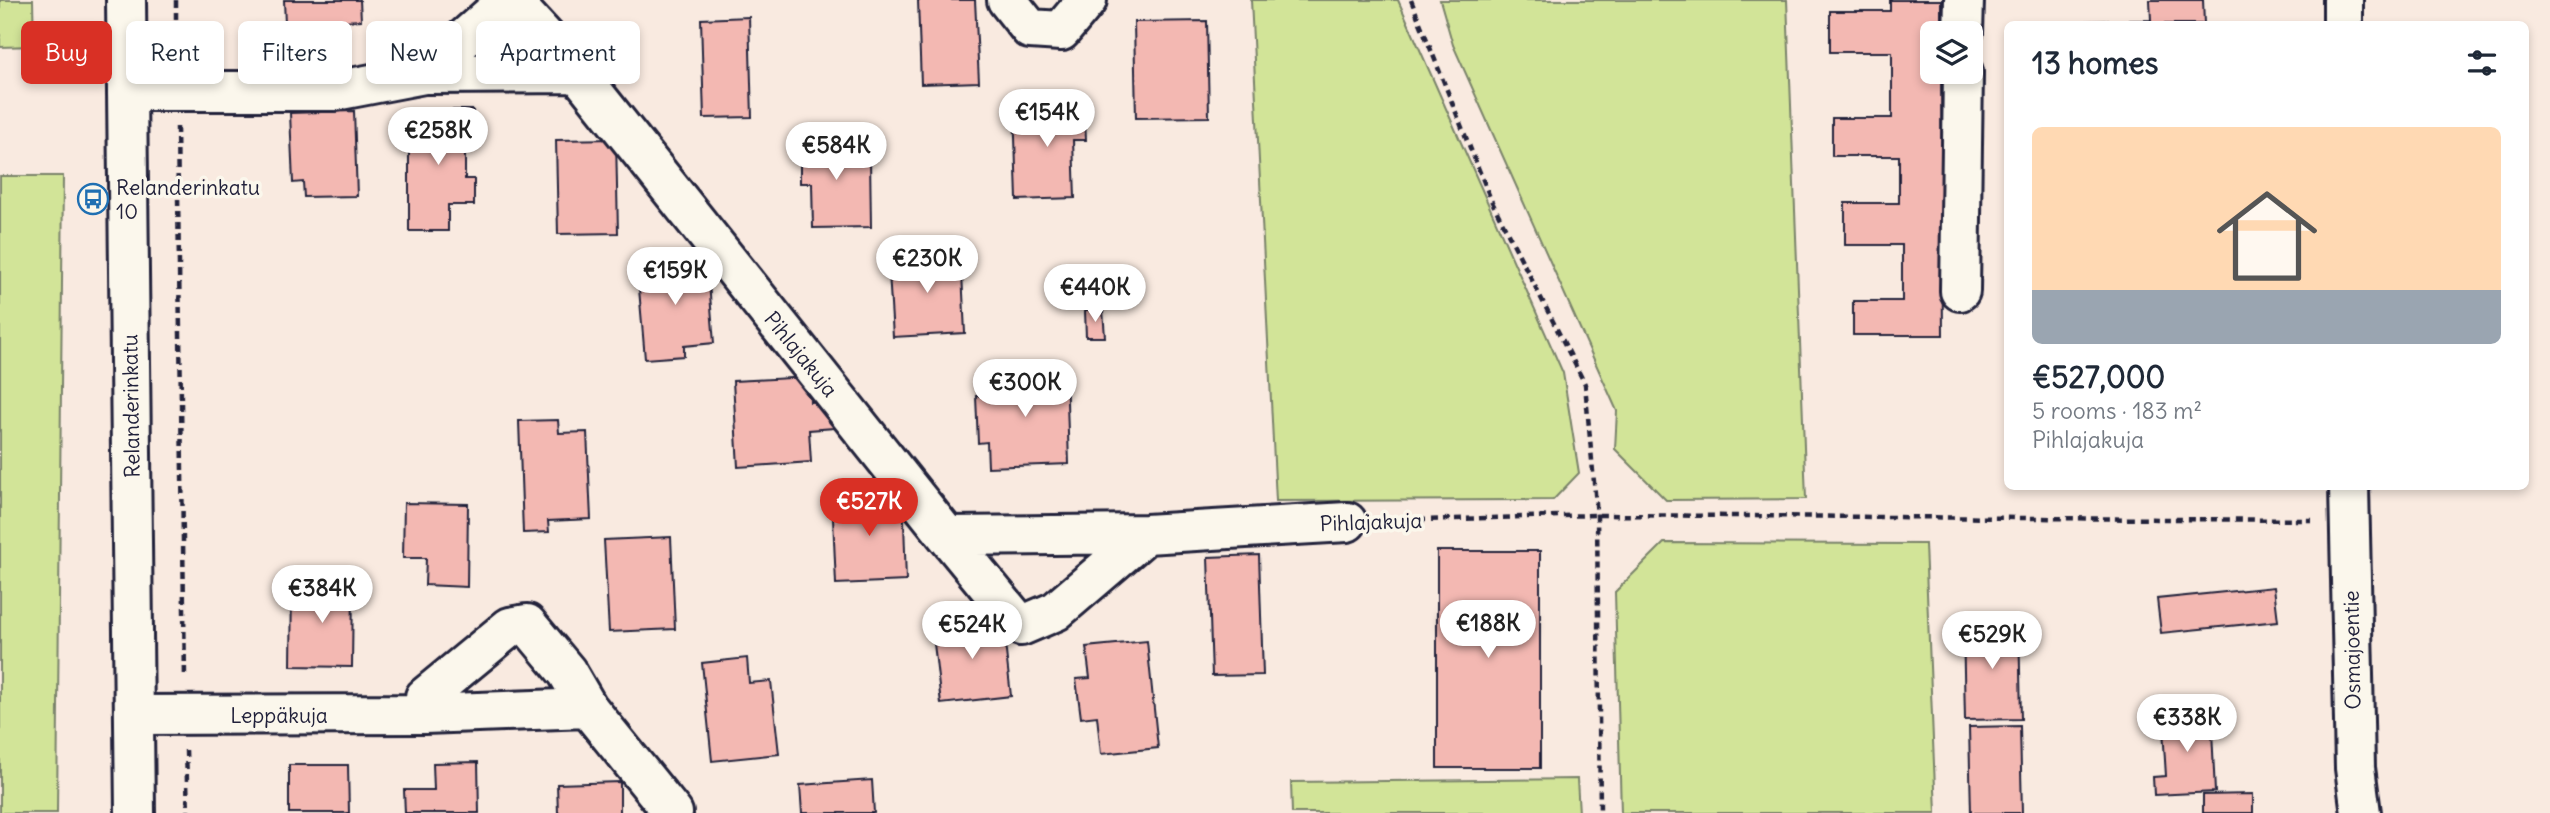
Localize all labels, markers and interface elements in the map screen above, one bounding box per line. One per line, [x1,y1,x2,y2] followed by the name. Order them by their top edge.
[21,21,112,84] chip: Buy
[126,21,224,84] chip: Rent
[238,21,352,84] chip: Filters
[366,21,462,84] chip: New
[476,21,640,84] chip: Apartment
[1920,21,1983,84] map controls
[1920,21,1983,84] button: layers
[2032,44,2158,82] text: 13 homes
[2463,44,2501,82] icon: filters
[998,90,1096,149] pin: €154K
[1015,97,1079,126] text: €154K
[389,108,487,167] pin: €258K
[404,115,472,144] text: €258K
[787,122,885,182] pin: €584K
[802,130,870,159] text: €584K
[2204,173,2330,299] icon: home
[116,174,260,225] place label: Relanderinkatu 10
[76,182,110,216] bus stop icon: Relanderinkatu 10
[878,236,976,295] pin: €230K
[892,243,962,272] text: €230K
[626,247,724,307] pin: €159K
[643,255,707,284] text: €159K
[1046,264,1144,324] pin: €440K
[1060,272,1130,301] text: €440K
[758,306,844,402] street label: Pihlajakuja
[116,334,146,478] street label: Relanderinkatu
[2032,358,2165,396] text: €527,000
[976,360,1074,419] pin: €300K
[989,367,1061,396] text: €300K
[2032,396,2202,425] text: 5 rooms · 183 m²
[2032,425,2144,454] text: Pihlajakuja
[820,478,918,538] pin: €527K
[836,486,902,515] text: €527K
[1319,507,1423,537] street label: Pihlajakuja
[273,566,371,625] pin: €384K
[288,573,356,602] text: €384K
[2337,590,2367,710] street label: Osmajoentie
[1439,600,1537,660] pin: €188K
[923,602,1021,661] pin: €524K
[1456,608,1520,637] text: €188K
[938,609,1006,638] text: €524K
[1943,612,2041,671] pin: €529K
[1958,619,2026,648] text: €529K
[2138,694,2236,754] pin: €338K
[230,702,328,729] street label: Leppäkuja
[2153,702,2221,731] text: €338K

